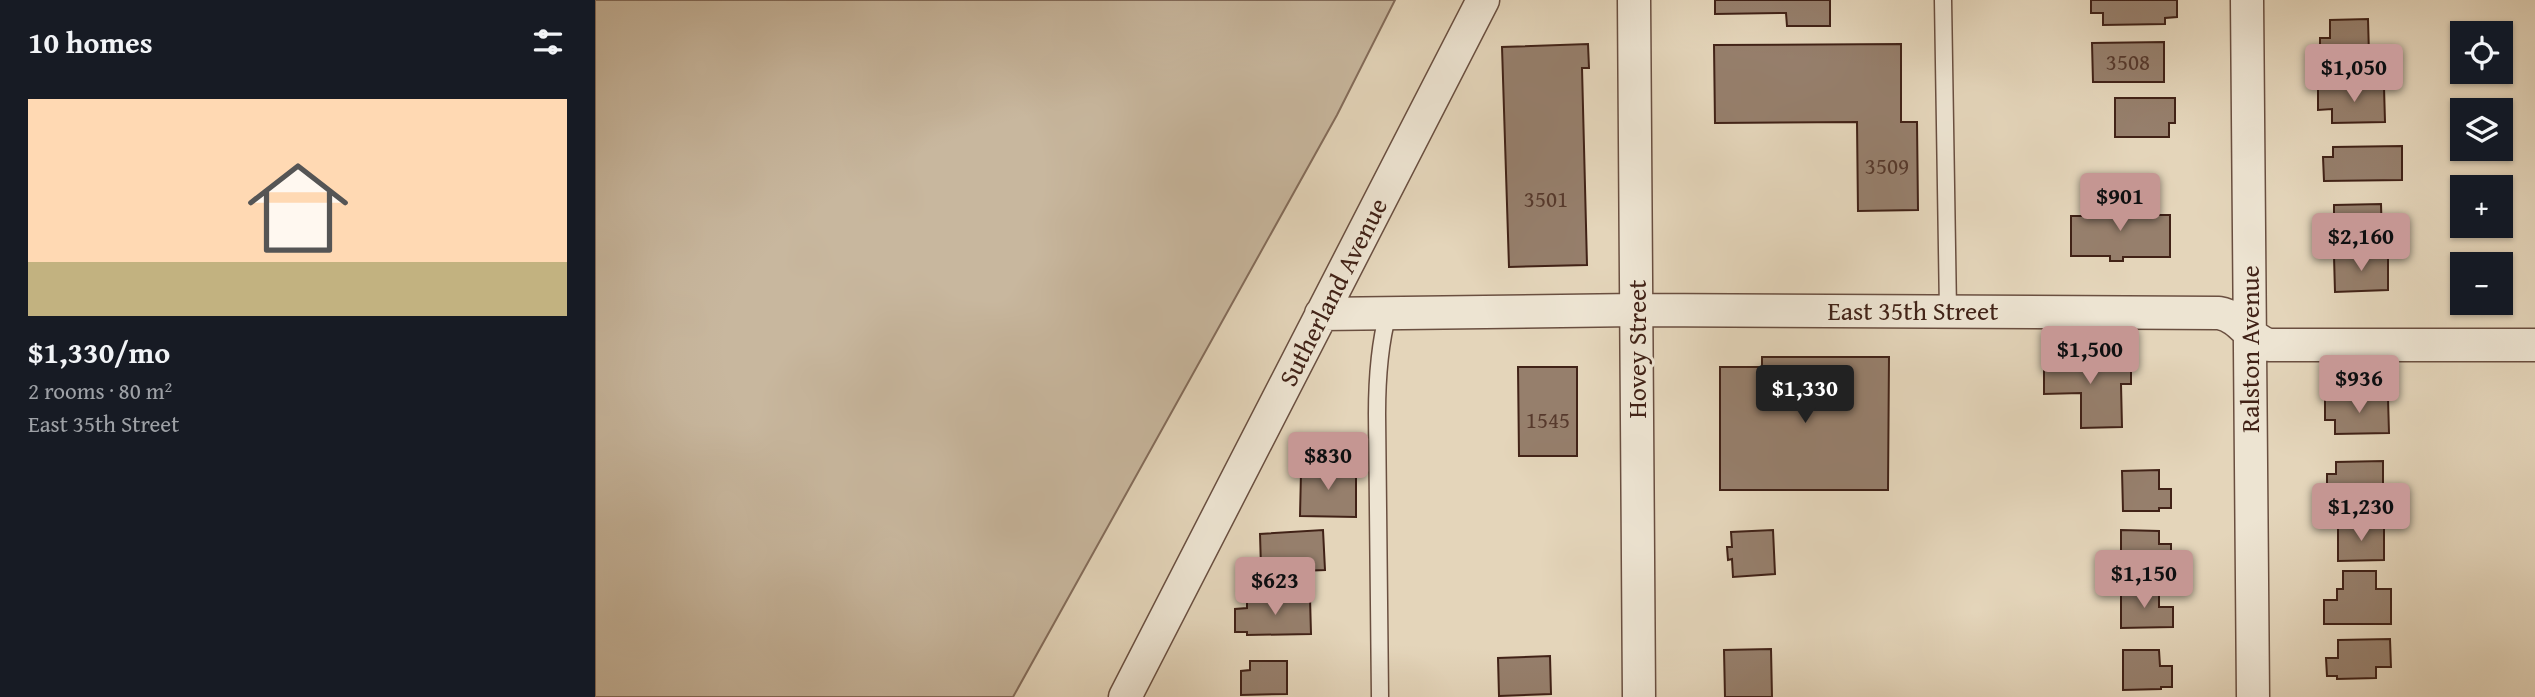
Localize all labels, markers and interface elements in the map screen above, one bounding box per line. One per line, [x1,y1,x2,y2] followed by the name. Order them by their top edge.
[28,20,153,64] text: 10 homes
[2450,21,2513,315] map controls
[2450,21,2513,84] button: locate
[529,23,567,61] icon: filters
[2297,44,2411,104] pin: $1,050
[2106,45,2150,78] house number: 3508
[2321,50,2387,83] text: $1,050
[2450,98,2513,161] button: layers
[235,145,361,271] icon: home
[1865,149,1909,182] house number: 3509
[2079,174,2161,233] pin: $901
[2450,175,2513,238] button: +
[2096,179,2144,212] text: $901
[1524,182,1568,215] house number: 3501
[1268,191,1397,393] street label: Sutherland Avenue
[2304,214,2418,273] pin: $2,160
[2328,219,2394,252] text: $2,160
[2450,252,2513,315] button: −
[2230,265,2269,433] street label: Ralston Avenue
[1617,280,1656,418] street label: Hovey Street
[1828,291,1998,330] street label: East 35th Street
[2033,326,2147,386] pin: $1,500
[28,330,170,374] text: $1,330/mo
[2057,332,2123,365] text: $1,500
[2318,356,2400,415] pin: $936
[2335,361,2383,394] text: $936
[1748,366,1862,425] pin: $1,330
[1772,371,1838,404] text: $1,330
[28,374,172,407] text: 2 rooms · 80 m²
[1526,403,1570,436] house number: 1545
[28,407,179,440] text: East 35th Street
[1287,433,1369,492] pin: $830
[1304,438,1352,471] text: $830
[2304,484,2418,543] pin: $1,230
[2328,489,2394,522] text: $1,230
[2087,550,2201,610] pin: $1,150
[2111,556,2177,589] text: $1,150
[1234,558,1316,617] pin: $623
[1251,563,1299,596] text: $623

